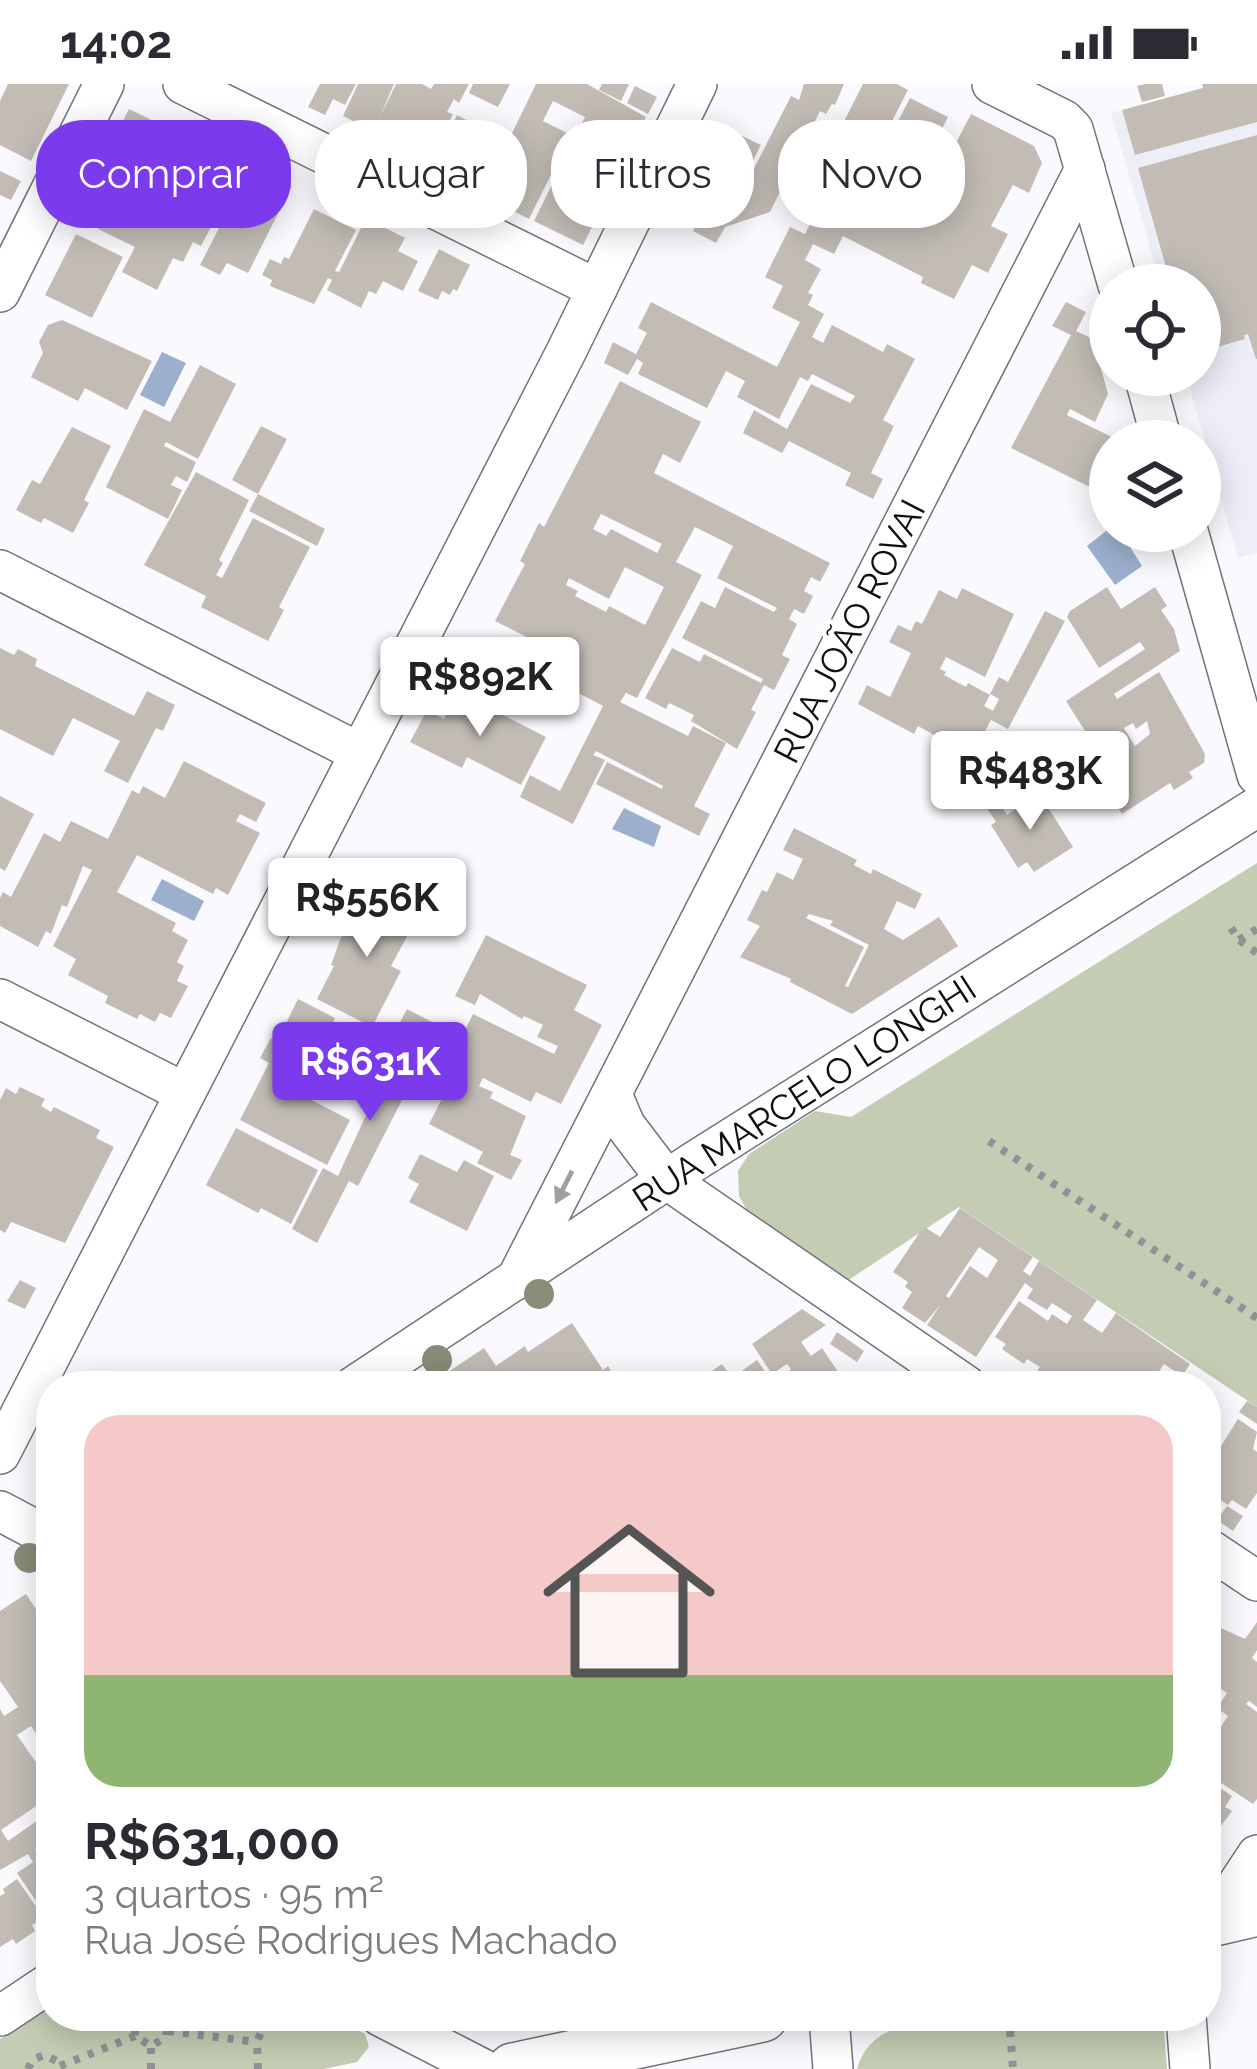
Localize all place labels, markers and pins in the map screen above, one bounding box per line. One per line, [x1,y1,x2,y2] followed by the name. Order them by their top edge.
[382,637,578,739] pin: R$892K
[932,731,1128,833] pin: R$483K
[269,858,465,960] pin: R$556K
[272,1022,468,1124] pin: R$631K

